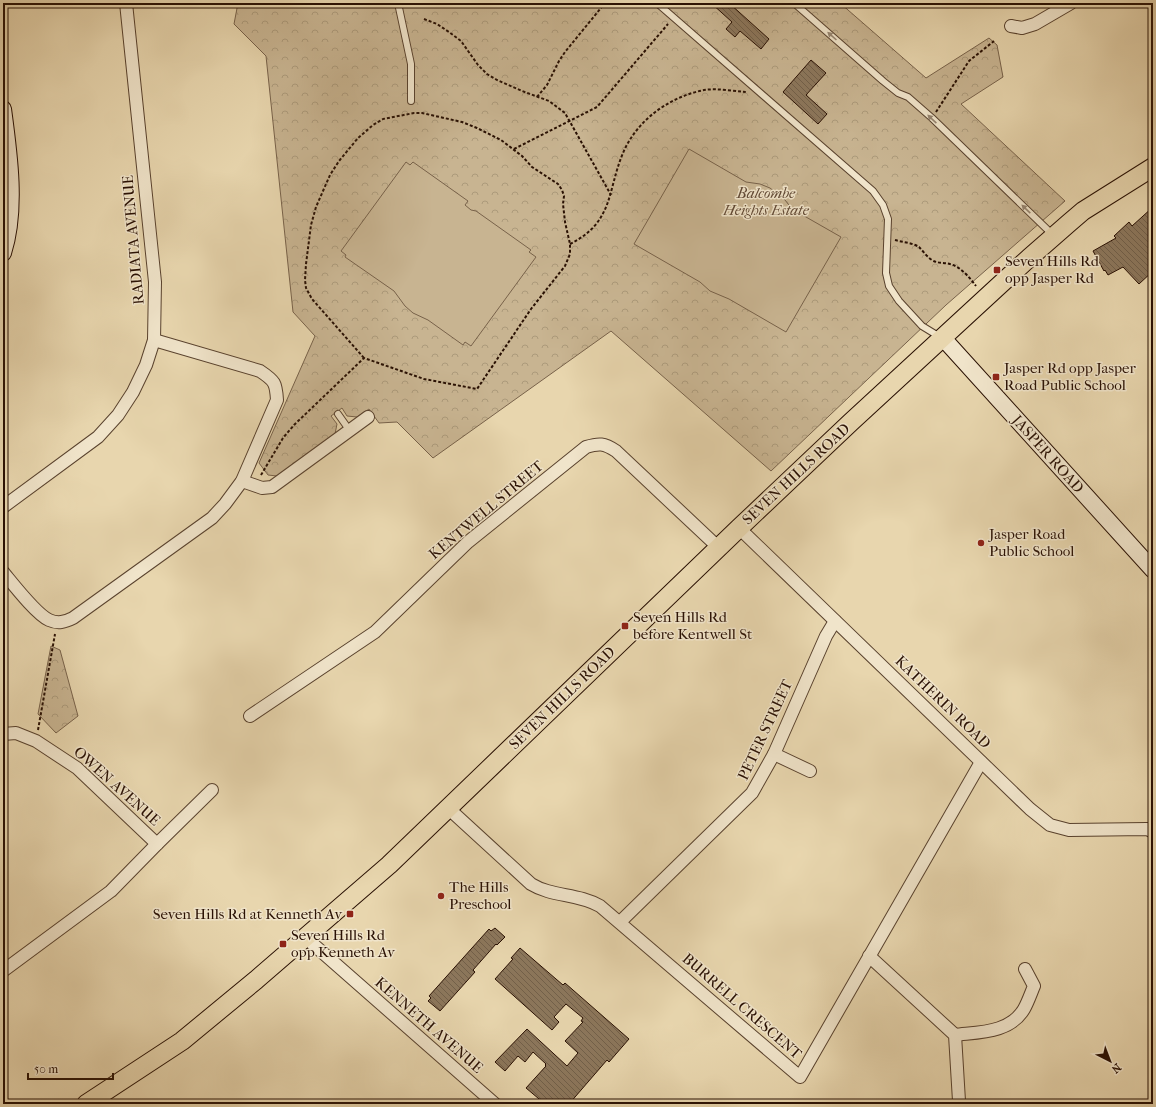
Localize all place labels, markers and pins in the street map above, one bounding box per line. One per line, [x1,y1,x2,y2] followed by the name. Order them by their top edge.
[1005,252,1100,287] place label: Seven Hills Rd opp Jasper Rd
[992,265,1002,275] marker: Seven Hills Rd opp Jasper Rd
[1003,359,1137,394] place label: Jasper Rd opp Jasper Road Public School
[991,372,1001,382] marker: Jasper Rd opp Jasper Road Public School
[988,525,1074,560] place label: Jasper Road Public School
[976,538,986,548] marker: Jasper Road Public School
[632,608,753,643] place label: Seven Hills Rd before Kentwell St
[620,621,630,631] marker: Seven Hills Rd before Kentwell St
[449,878,511,913] place label: The Hills Preschool
[436,891,446,901] marker: The Hills Preschool
[153,905,342,923] place label: Seven Hills Rd at Kenneth Av
[345,909,355,919] marker: Seven Hills Rd at Kenneth Av
[291,926,395,961] place label: Seven Hills Rd opp Kenneth Av
[278,939,288,949] marker: Seven Hills Rd opp Kenneth Av

